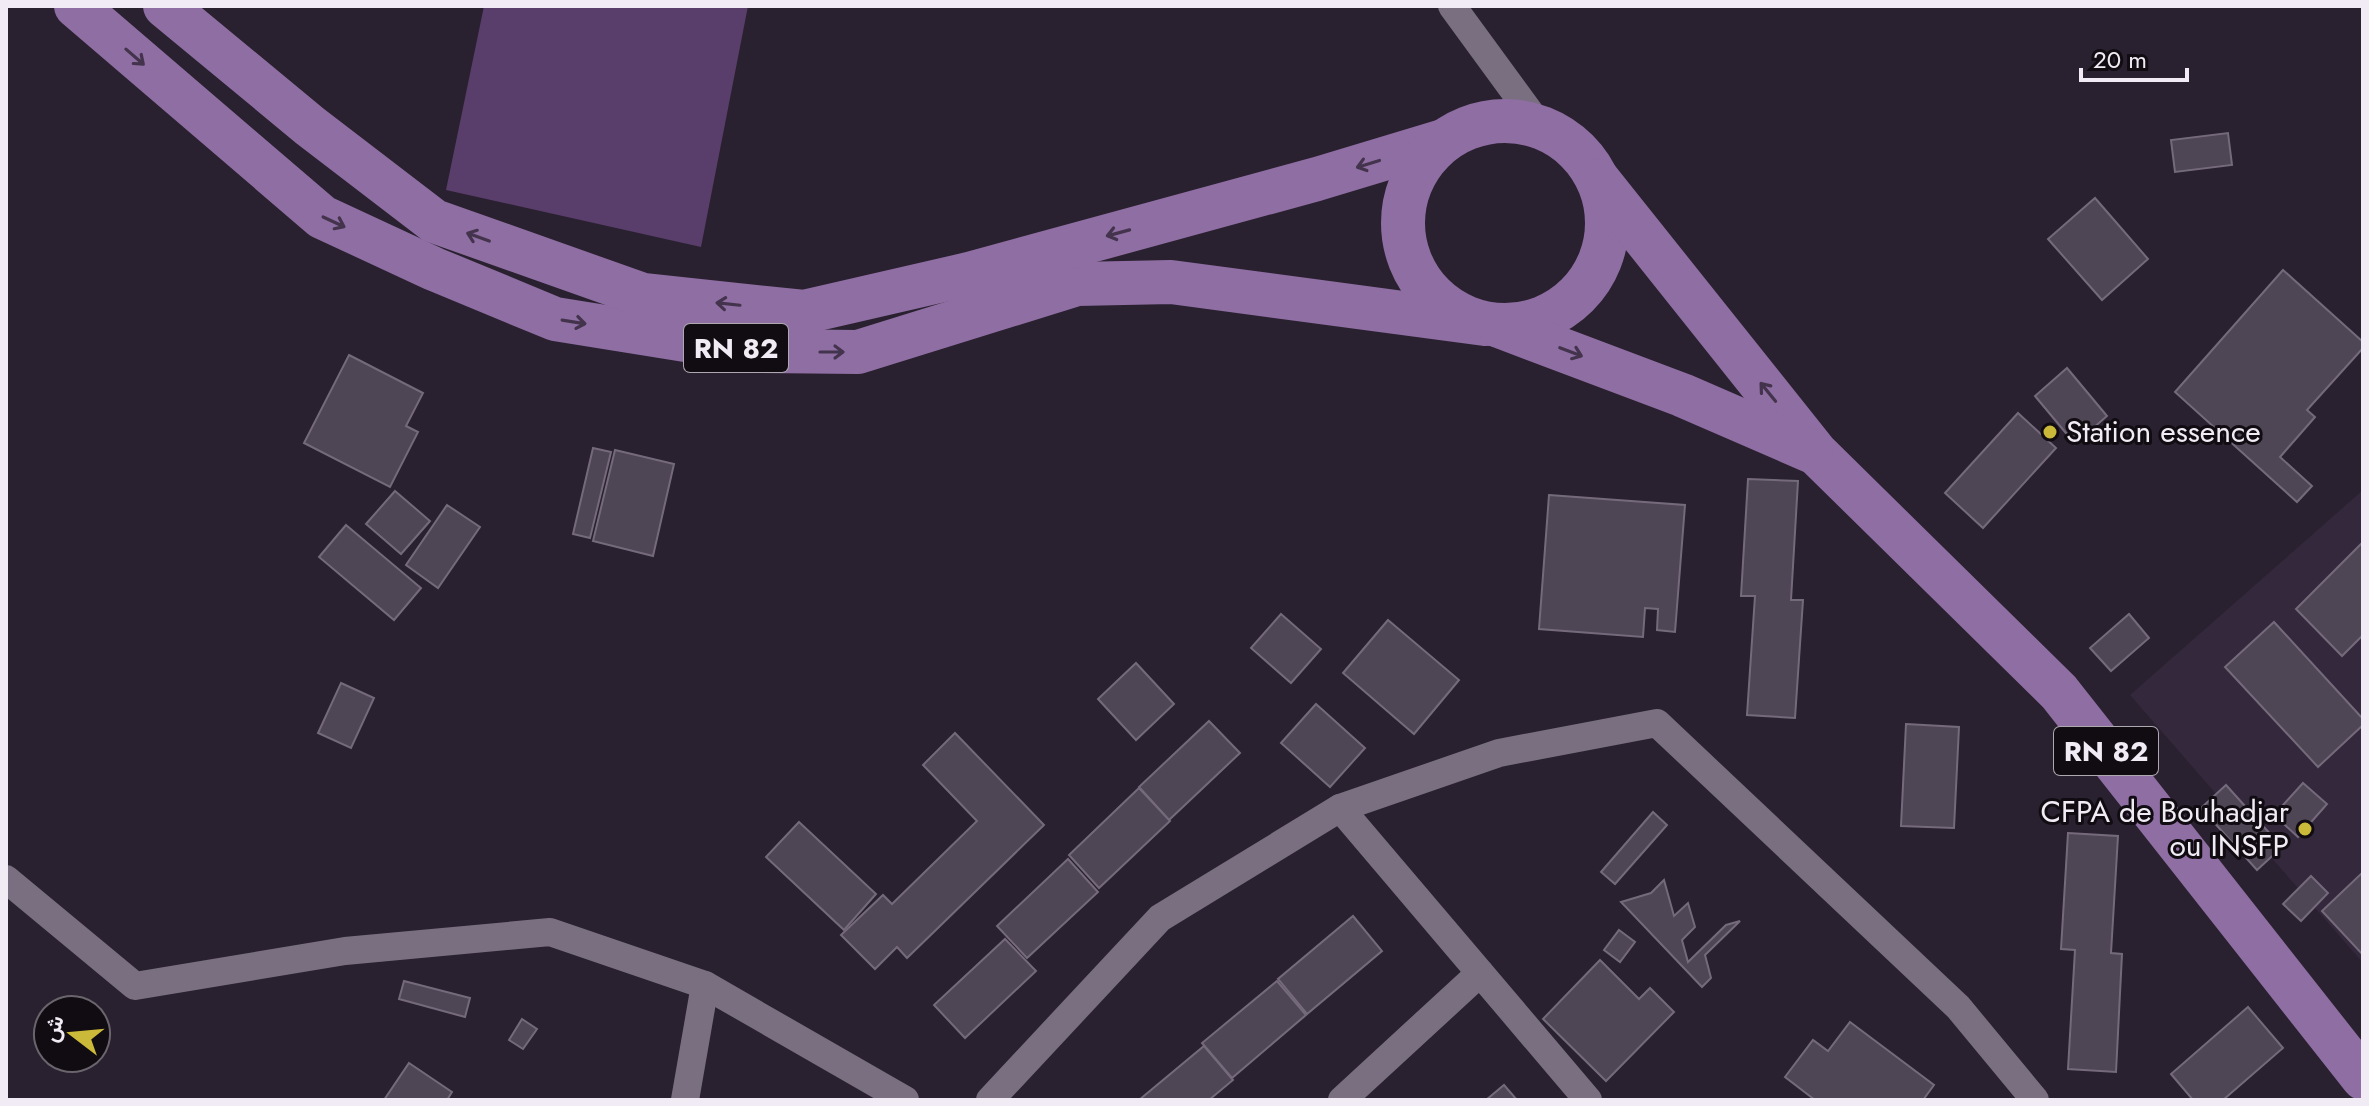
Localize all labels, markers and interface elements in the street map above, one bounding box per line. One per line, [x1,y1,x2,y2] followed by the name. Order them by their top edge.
[2081,32,2187,82] scale bar
[2093,42,2147,77] text: 20 m
[124,48,144,66] one-way arrow
[1356,157,1382,172] one-way arrow
[322,216,346,231] one-way arrow
[1105,227,1131,242] one-way arrow
[466,228,491,243] one-way arrow
[715,296,742,311] one-way arrow
[561,315,586,330] one-way arrow
[684,324,788,372] road number: RN 82
[818,344,845,360] one-way arrow
[1558,346,1582,360] one-way arrow
[1759,382,1777,403] one-way arrow
[2066,410,2261,453] place label: Station essence
[2041,423,2059,441] marker: Station essence
[2054,727,2158,775] road number: RN 82
[2040,790,2290,867] place label: CFPA de Bouhadjar ou INSFP
[2296,820,2314,838] marker: CFPA de Bouhadjar ou INSFP
[32,994,112,1074] north arrow
[34,1011,72,1046] text: ش

